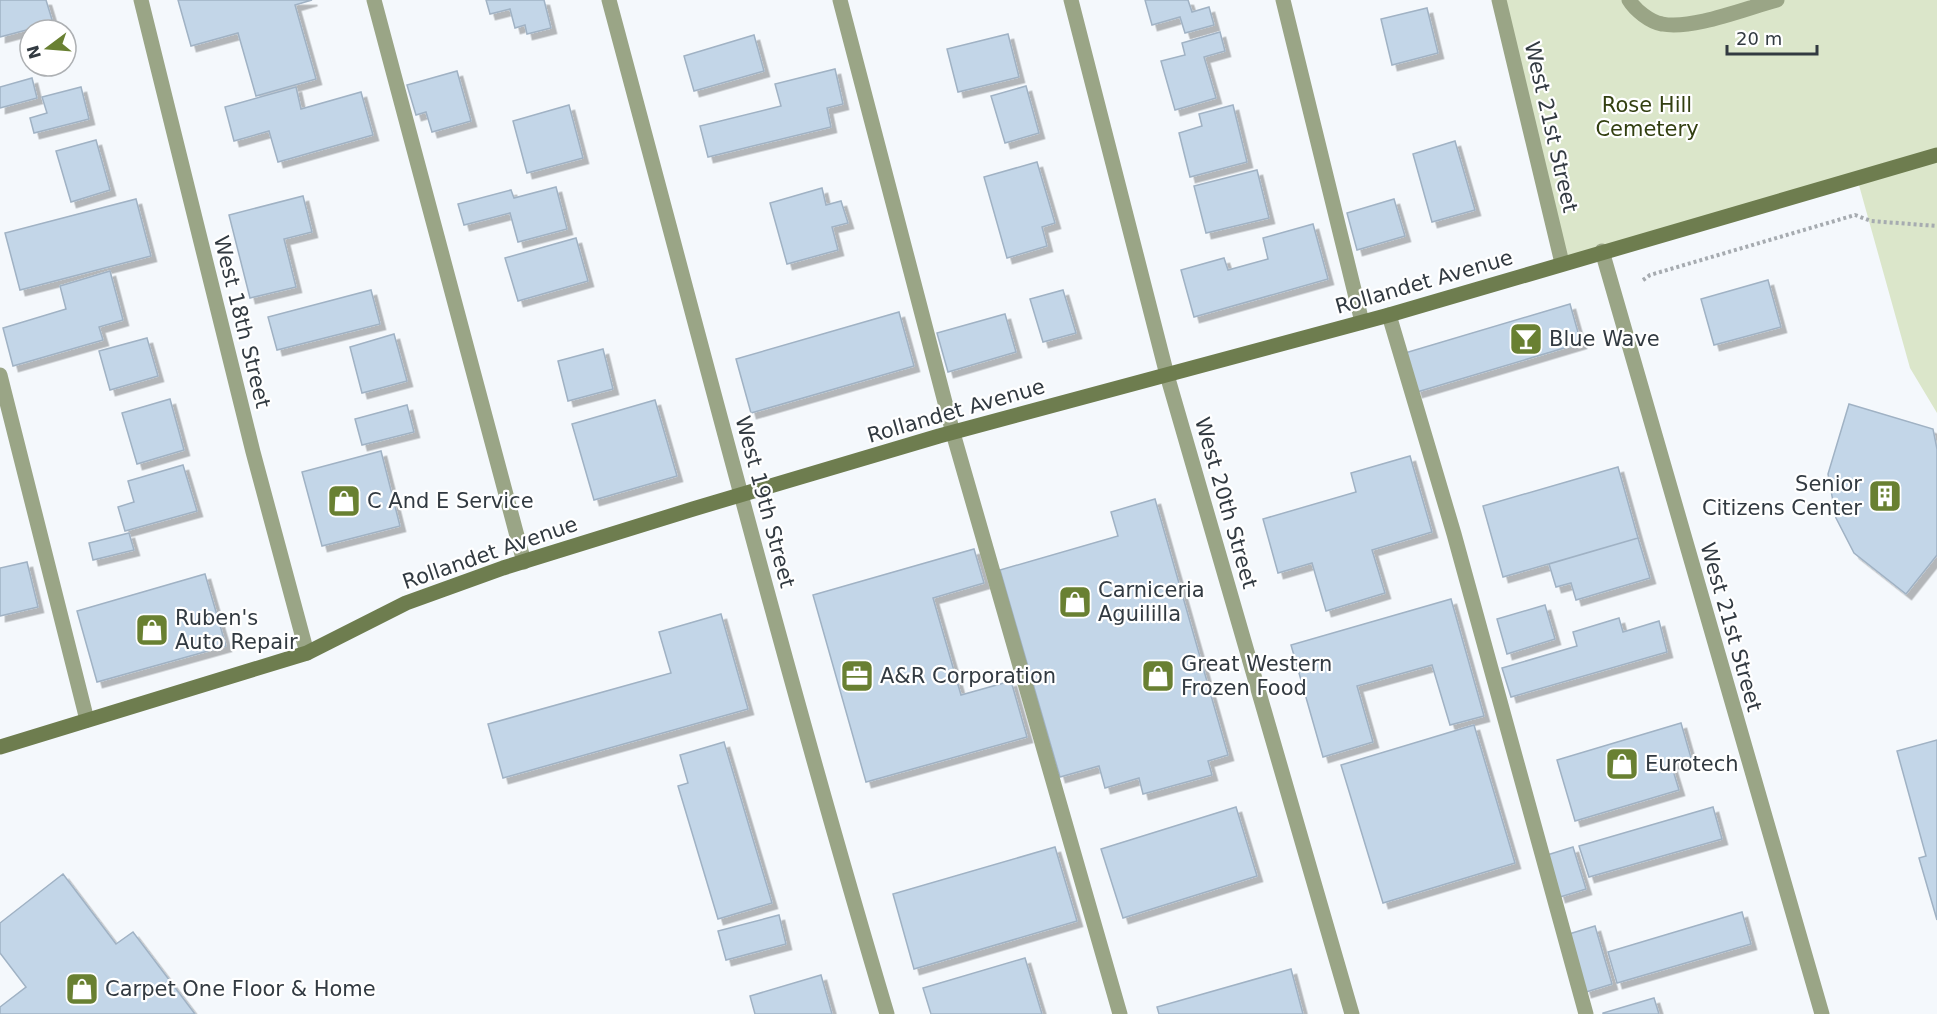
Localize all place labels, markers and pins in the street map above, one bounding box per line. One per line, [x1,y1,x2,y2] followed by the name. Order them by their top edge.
[1508,321,1544,357] bar icon: Blue Wave
[1549,327,1660,351] place label: Blue Wave
[1702,472,1862,520] place label: Senior Citizens Center
[1867,478,1903,514] building icon: Senior Citizens Center
[326,483,362,519] shop icon: C And E Service
[367,489,534,513] place label: C And E Service
[1098,578,1205,626] place label: Carniceria Aguililla
[1057,584,1093,620] shop icon: Carniceria Aguililla
[175,606,298,654] place label: Ruben's Auto Repair
[134,612,170,648] shop icon: Ruben's Auto Repair
[1181,652,1332,700] place label: Great Western Frozen Food
[839,658,875,694] office icon: A&R Corporation
[1140,658,1176,694] shop icon: Great Western Frozen Food
[880,664,1056,688] place label: A&R Corporation
[1604,746,1640,782] shop icon: Eurotech
[1645,752,1739,776] place label: Eurotech
[64,971,100,1007] shop icon: Carpet One Floor & Home
[105,977,376,1001] place label: Carpet One Floor & Home

